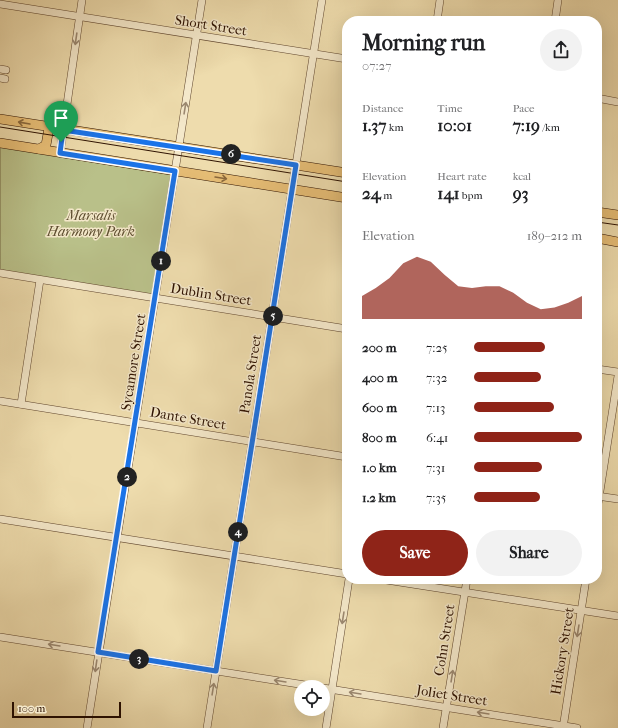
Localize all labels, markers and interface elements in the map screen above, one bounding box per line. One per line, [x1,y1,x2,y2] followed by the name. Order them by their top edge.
[174,11,248,40] street label: Short Street
[540,29,582,71] button: share
[362,30,485,56] text: Morning run
[72,32,80,45] one-way arrow
[362,58,392,73] text: 07:27
[44,101,78,142] pin
[181,102,189,115] one-way arrow
[362,102,403,115] text: Distance
[437,102,462,115] text: Time
[513,102,535,115] text: Pace
[50,107,72,129] icon: arrive
[362,115,387,135] text: 1.37
[437,115,472,135] text: 10:01
[513,115,540,135] text: 7:19
[18,119,31,127] one-way arrow
[387,121,404,134] text: km
[540,121,560,134] text: /km
[221,144,241,164] pin: 6
[228,147,234,160] text: 6
[362,170,406,183] text: Elevation
[437,170,487,183] text: Heart rate
[513,170,531,183] text: kcal
[215,175,228,183] one-way arrow
[362,183,381,203] text: 24
[437,183,460,203] text: 141
[513,183,529,203] text: 93
[381,189,392,202] text: m
[460,189,483,202] text: bpm
[46,207,135,240] park label: Marsalis Harmony Park
[362,228,415,243] text: Elevation
[527,228,582,243] text: 189–212 m
[151,251,171,271] pin: 1
[159,254,163,267] text: 1
[169,280,253,309] street label: Dublin Street
[263,306,283,326] pin: 5
[271,309,275,322] text: 5
[117,312,150,412] street label: Sycamore Street
[236,333,265,415] street label: Panola Street
[362,340,397,355] text: 200 m
[426,340,448,355] text: 7:25
[362,370,398,385] text: 400 m
[426,370,447,385] text: 7:32
[362,400,397,415] text: 600 m
[426,400,445,415] text: 7:13
[148,403,227,434] street label: Dante Street
[362,430,396,445] text: 800 m
[426,430,449,445] text: 6:41
[362,460,397,475] text: 1.0 km
[426,460,445,475] text: 7:31
[117,467,137,487] pin: 2
[124,470,130,483] text: 2
[362,490,396,505] text: 1.2 km
[426,490,446,505] text: 7:35
[228,522,248,542] pin: 4
[235,525,241,538] text: 4
[362,530,468,576] button: Save
[476,530,582,576] button: Share
[430,603,459,677] street label: Cohn Street
[547,606,578,696] street label: Hickory Street
[339,611,347,624] one-way arrow
[574,624,582,637] one-way arrow
[48,641,61,649] one-way arrow
[129,649,149,669] pin: 3
[137,652,141,665] text: 3
[92,659,100,672] one-way arrow
[448,670,456,683] one-way arrow
[273,677,286,685] one-way arrow
[294,680,330,716] map controls
[294,680,330,716] button: locate
[414,681,489,710] street label: Joliet Street
[209,683,217,696] one-way arrow
[349,689,362,697] one-way arrow
[12,700,121,719] scale bar
[18,702,46,715] text: 100 m
[477,709,490,717] one-way arrow

